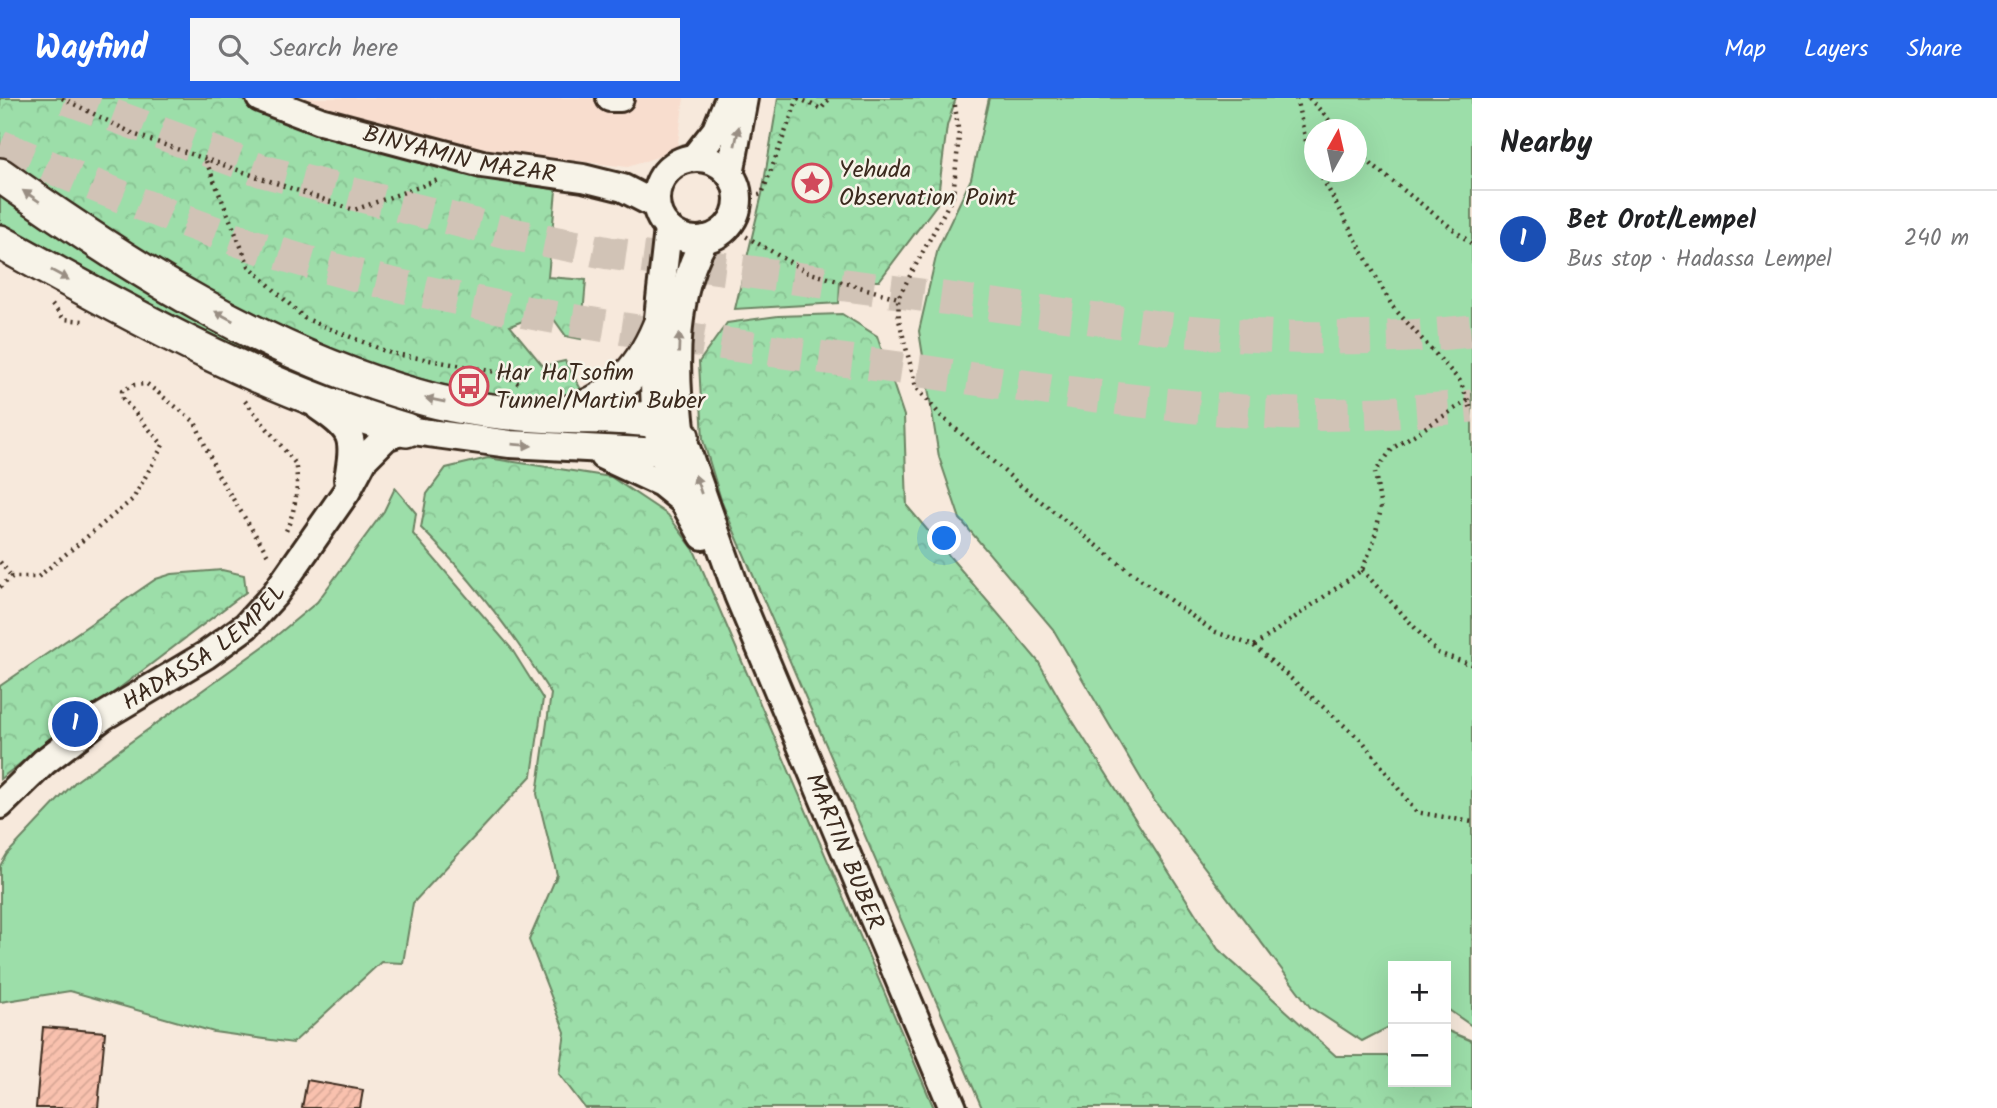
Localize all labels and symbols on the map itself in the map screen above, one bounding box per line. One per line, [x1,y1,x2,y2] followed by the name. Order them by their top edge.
[358,115,558,195] street label: BINYAMIN MAZAR
[1304,119,1367,182] north arrow
[731,125,742,147] one-way arrow
[839,151,1017,218] place label: Yehuda Observation Point
[791,162,833,204] place icon: Yehuda Observation Point
[21,190,41,203] one-way arrow
[50,269,69,281] one-way arrow
[214,311,234,323] one-way arrow
[674,332,685,354] one-way arrow
[496,354,707,421] place label: Har HaTsofim Tunnel/Martin Buber
[448,365,490,407] bus stop icon: Har HaTsofim Tunnel/Martin Buber
[424,394,446,405] one-way arrow
[511,440,533,451] one-way arrow
[693,474,703,495] one-way arrow
[927,521,961,555] your location
[115,576,297,722] street label: HADASSA LEMPEL
[52,698,98,750] pin: 1
[794,767,894,936] street label: MARTIN BUBER

